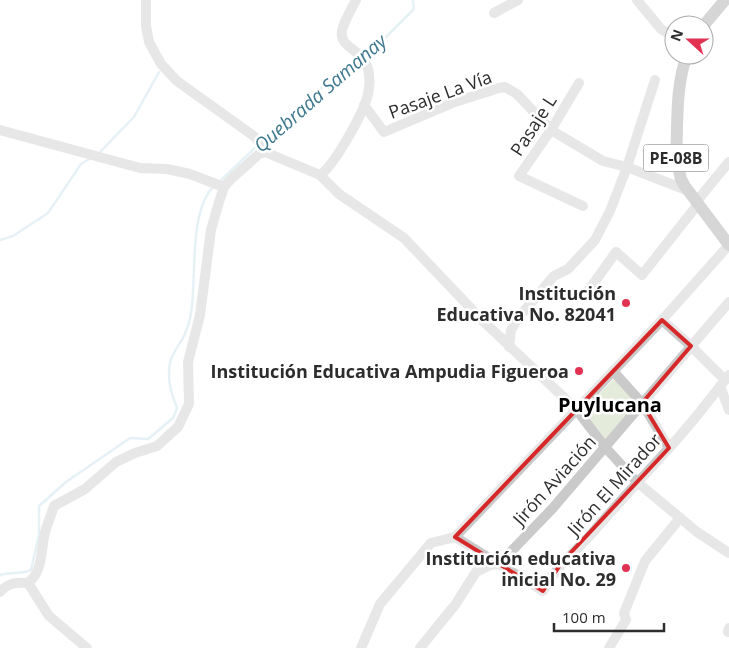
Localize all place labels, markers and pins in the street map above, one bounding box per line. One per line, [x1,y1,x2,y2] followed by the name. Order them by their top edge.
[436,281,616,326] place label: Institución Educativa No. 82041
[620,297,632,309] marker: Institución Educativa No. 82041
[210,359,569,383] place label: Institución Educativa Ampudia Figueroa
[573,365,585,377] marker: Institución Educativa Ampudia Figueroa
[426,546,616,591] place label: Institución educativa inicial No. 29
[620,562,632,574] marker: Institución educativa inicial No. 29

